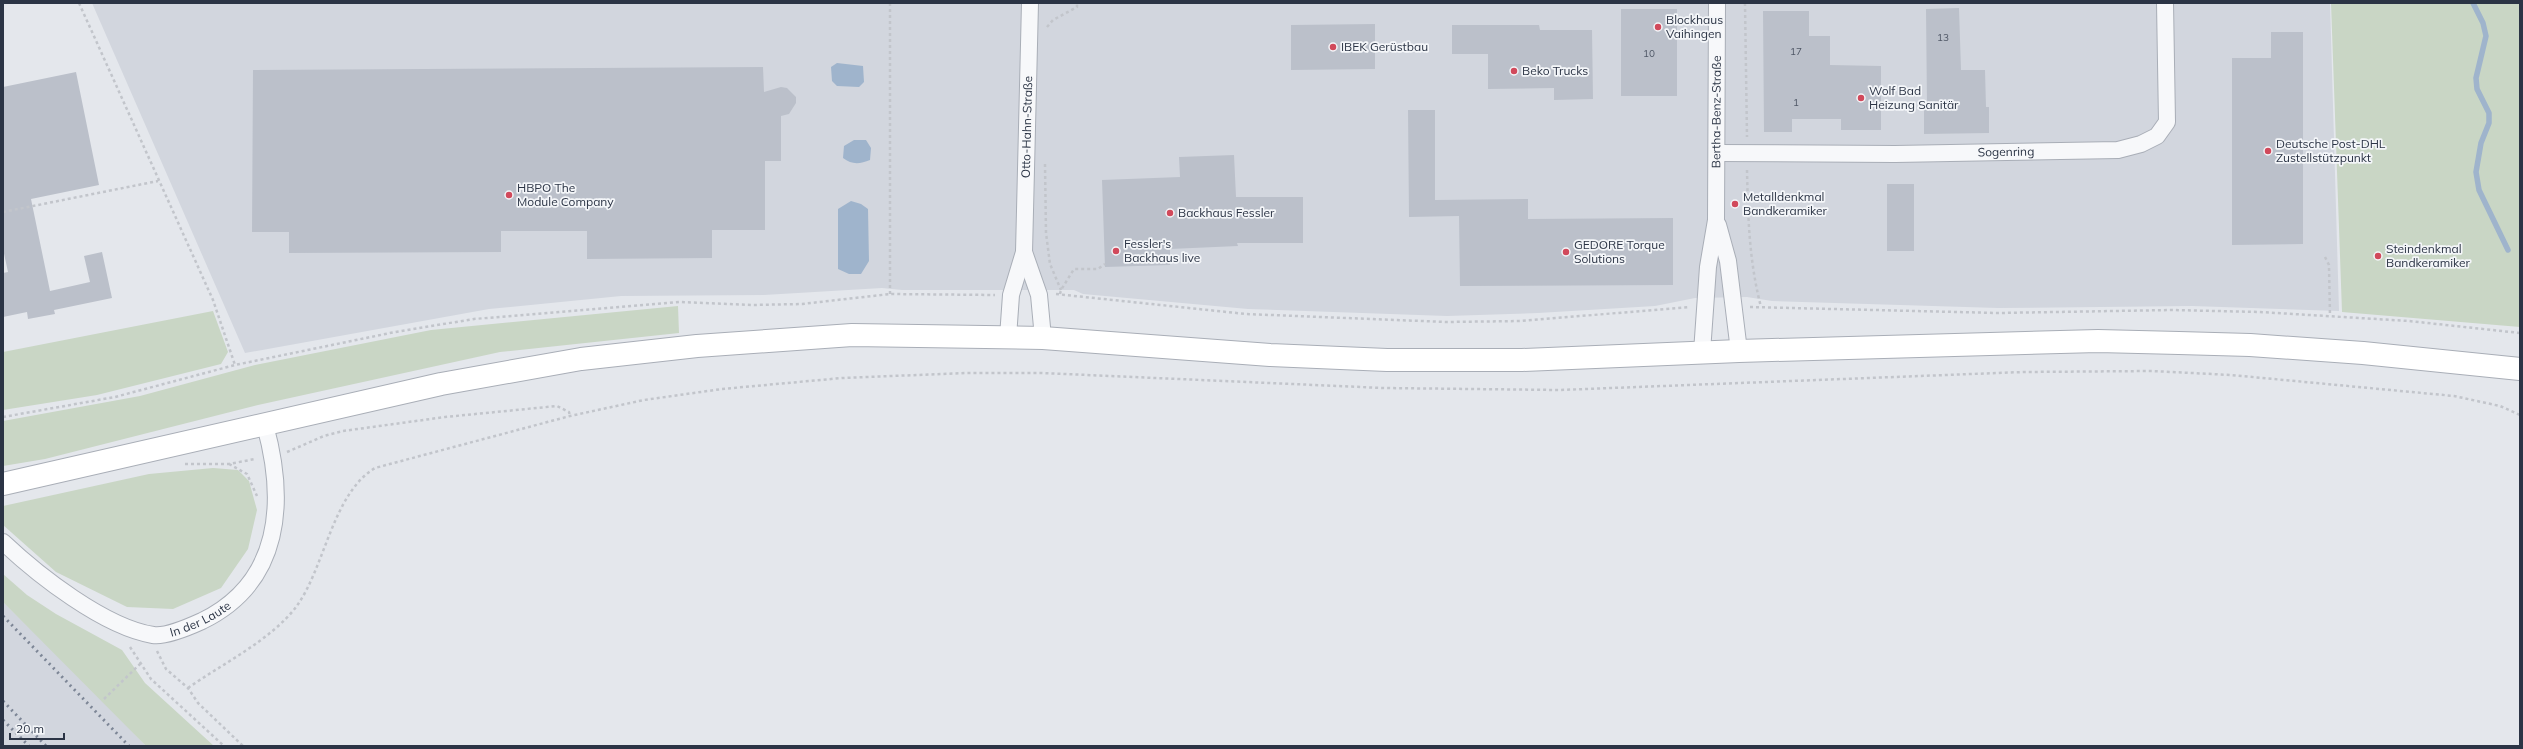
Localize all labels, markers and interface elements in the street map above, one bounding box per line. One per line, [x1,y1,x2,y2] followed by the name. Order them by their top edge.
[1666,12,1723,41] place label: Blockhaus Vaihingen
[1653,22,1663,32] marker: Blockhaus Vaihingen
[1937,31,1949,44] house number: 13
[1341,39,1428,54] place label: IBEK Gerüstbau
[1328,42,1338,52] marker: IBEK Gerüstbau
[1790,45,1802,58] house number: 17
[1643,47,1655,60] house number: 10
[1708,55,1724,168] street label: Bertha-Benz-Straße
[1522,63,1588,78] place label: Beko Trucks
[1509,66,1519,76] marker: Beko Trucks
[1018,76,1035,178] street label: Otto-Hahn-Straße
[1869,83,1959,112] place label: Wolf Bad Heizung Sanitär
[1856,93,1866,103] marker: Wolf Bad Heizung Sanitär
[1793,96,1799,109] house number: 1
[2276,136,2386,165] place label: Deutsche Post-DHL Zustellstützpunkt
[1977,144,2034,160] street label: Sogenring
[2263,146,2273,156] marker: Deutsche Post-DHL Zustellstützpunkt
[517,180,614,209] place label: HBPO The Module Company
[1743,189,1828,218] place label: Metalldenkmal Bandkeramiker
[504,190,514,200] marker: HBPO The Module Company
[1730,199,1740,209] marker: Metalldenkmal Bandkeramiker
[1178,205,1275,220] place label: Backhaus Fessler
[1165,208,1175,218] marker: Backhaus Fessler
[1124,236,1200,265] place label: Fessler's Backhaus live
[1574,237,1665,266] place label: GEDORE Torque Solutions
[2386,241,2471,270] place label: Steindenkmal Bandkeramiker
[1111,246,1121,256] marker: Fessler's Backhaus live
[1561,247,1571,257] marker: GEDORE Torque Solutions
[2373,251,2383,261] marker: Steindenkmal Bandkeramiker
[168,598,233,640] street label: In der Laute
[10,715,64,741] scale bar
[16,721,44,736] text: 20 m

